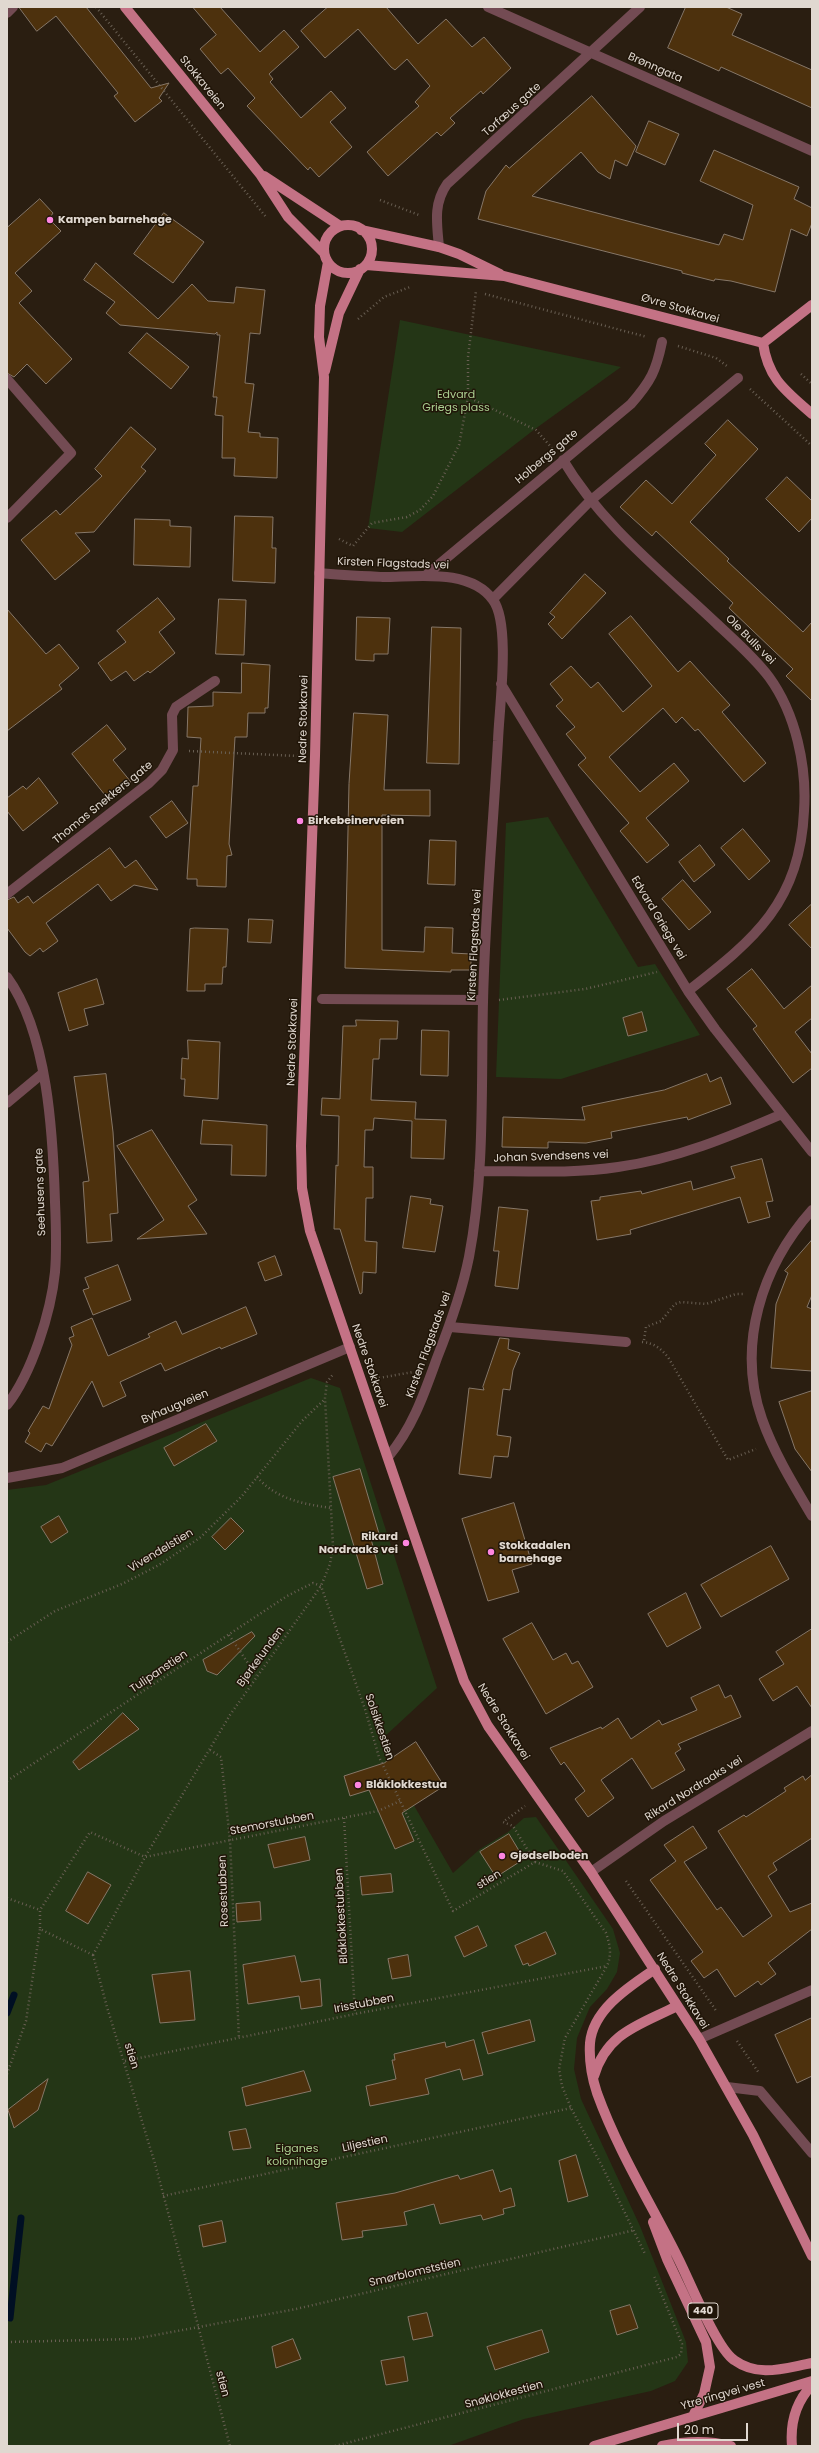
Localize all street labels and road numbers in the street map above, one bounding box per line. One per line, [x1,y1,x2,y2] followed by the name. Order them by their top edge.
[626,50,684,86] street label: Brønngata
[176,53,228,113] street label: Stokkaveien
[480,80,544,140] street label: Torfæus gate
[639,292,721,326] street label: Øvre Stokkavei
[513,427,581,487] street label: Holbergs gate
[337,555,449,573] street label: Kirsten Flagstads vei
[722,612,778,668] street label: Ole Bulls vei
[297,675,311,763] street label: Nedre Stokkavei
[50,759,156,847] street label: Thomas Snekkers gate
[628,874,688,962] street label: Edvard Griegs vei
[465,889,485,1001] street label: Kirsten Flagstads vei
[285,998,301,1086] street label: Nedre Stokkavei
[33,1148,49,1236] street label: Seehusens gate
[493,1148,609,1166] street label: Johan Svendsens vei
[404,1290,454,1400] street label: Kirsten Flagstads vei
[348,1322,390,1410] street label: Nedre Stokkavei
[140,1387,210,1427] street label: Byhaugveien
[126,1526,196,1576] street label: Vivendelstien
[235,1624,287,1690] street label: Bjørkelunden
[128,1648,190,1696] street label: Tulipanstien
[474,1681,532,1763] street label: Nedre Stokkavei
[362,1692,396,1762] street label: Solsikkestien
[643,1754,745,1824] street label: Rikard Nordraaks vei
[229,1809,315,1839] street label: Stemorstubben
[216,1855,232,1927] street label: Rosestubben
[333,1868,351,1964] street label: Blåklokkestubben
[474,1868,504,1892] street label: stien
[653,1950,711,2032] street label: Nedre Stokkavei
[333,1992,395,2016] street label: Irisstubben
[121,2041,141,2071] street label: stien
[341,2133,389,2155] street label: Liljestien
[368,2256,462,2290] street label: Smørblomststien
[688,2303,718,2319] road number: 440
[212,2370,232,2398] street label: stien
[679,2377,767,2413] street label: Ytre ringvei vest
[463,2378,545,2412] street label: Snøklokkestien

